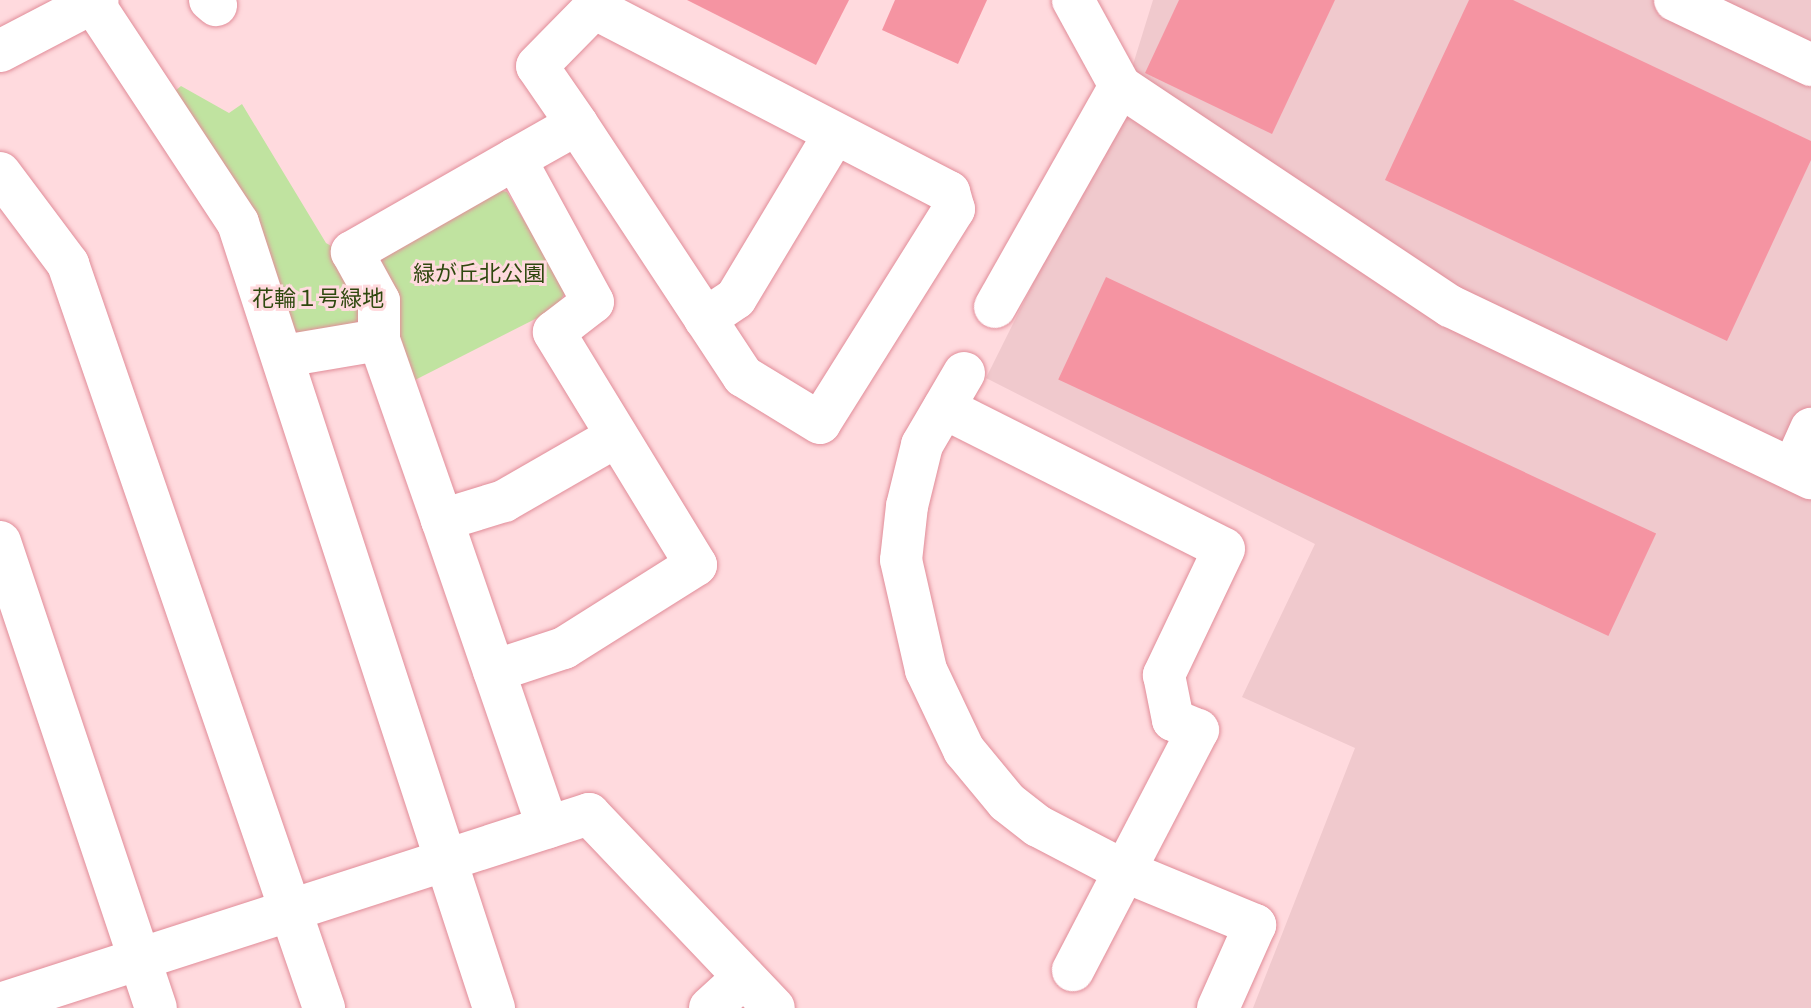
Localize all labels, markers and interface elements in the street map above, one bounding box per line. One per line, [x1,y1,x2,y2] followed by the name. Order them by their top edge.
[413,261,545,287] park label: 緑が丘北公園
[252,286,384,312] park label: 花輪１号緑地

